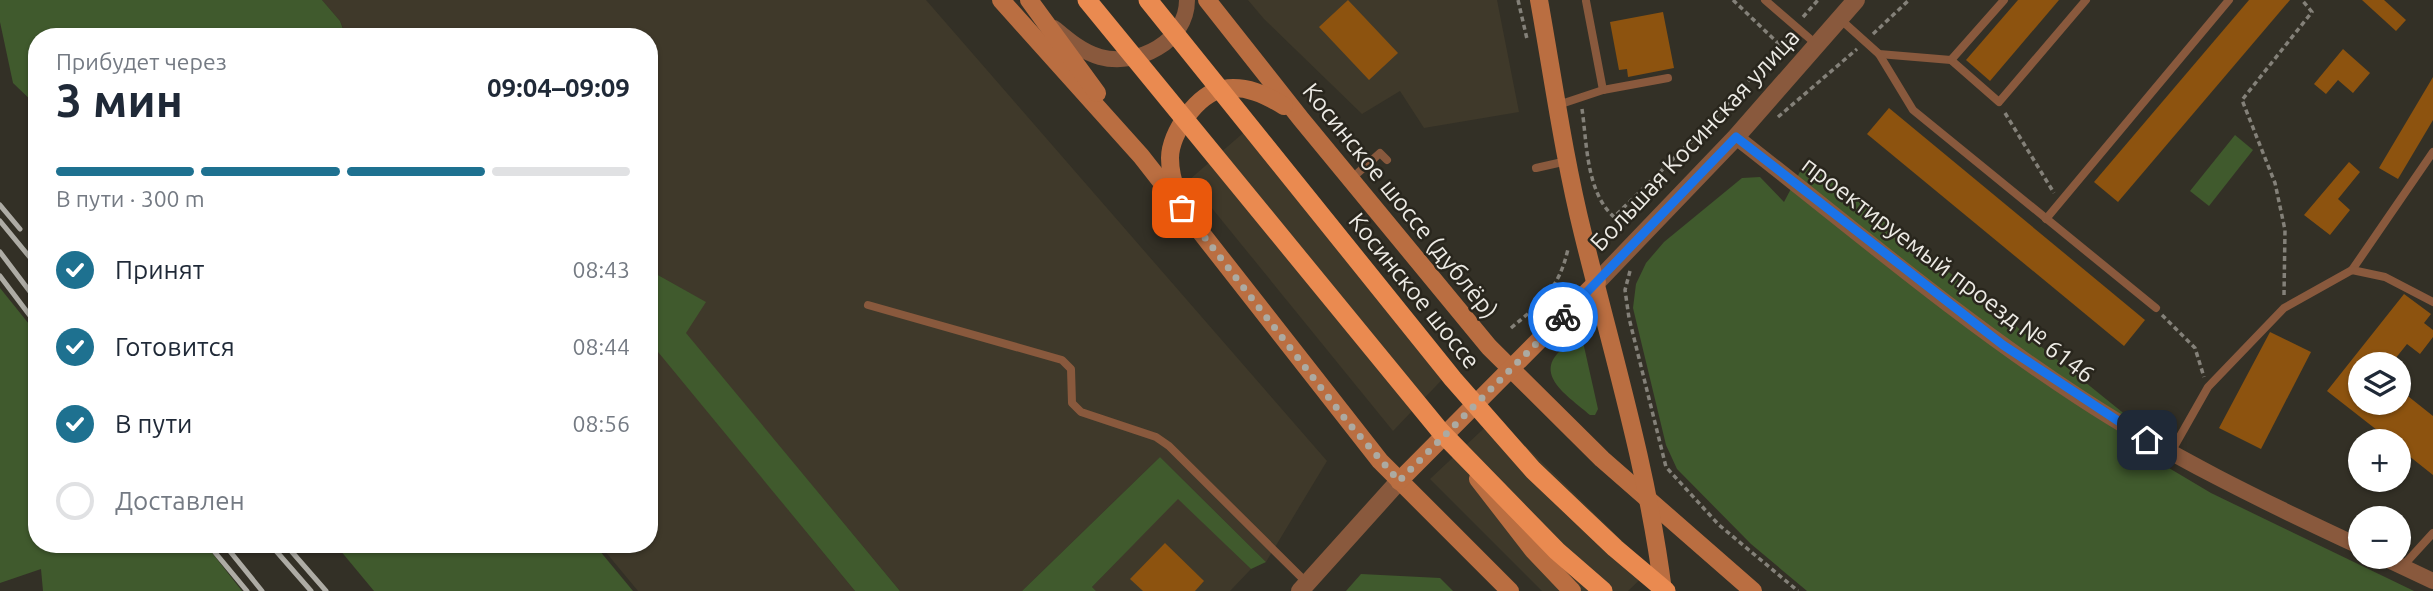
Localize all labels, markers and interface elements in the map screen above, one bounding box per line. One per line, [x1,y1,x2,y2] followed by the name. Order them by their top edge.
[1585,23,1804,256] street label: Большая Косинская улица
[56,49,227,74] text: Прибудет через
[487,73,630,102] text: 09:04–09:09
[56,74,183,126] text: 3 мин
[1296,78,1504,324] street label: Косинское шоссе (дублёр)
[1797,151,2100,388] street label: проектируемый проезд № 6146
[1152,178,1212,238] pin
[56,186,205,211] text: В пути · 300 m
[1163,189,1201,227] icon: bag
[1342,207,1486,375] street label: Косинское шоссе
[56,251,94,289] icon: check
[115,255,204,284] text: Принят
[572,257,630,282] text: 08:43
[1528,282,1598,352] courier
[1544,298,1582,336] icon: bike
[56,328,94,366] icon: check
[115,332,235,361] text: Готовится
[572,334,630,359] text: 08:44
[2348,352,2411,569] map controls
[2348,352,2411,415] button: layers
[56,405,94,443] icon: check
[115,409,192,438] text: В пути
[2117,410,2177,470] pin
[572,411,630,436] text: 08:56
[2128,421,2166,459] icon: home
[2348,429,2411,492] button: +
[115,486,245,515] text: Доставлен
[2348,506,2411,569] button: −

